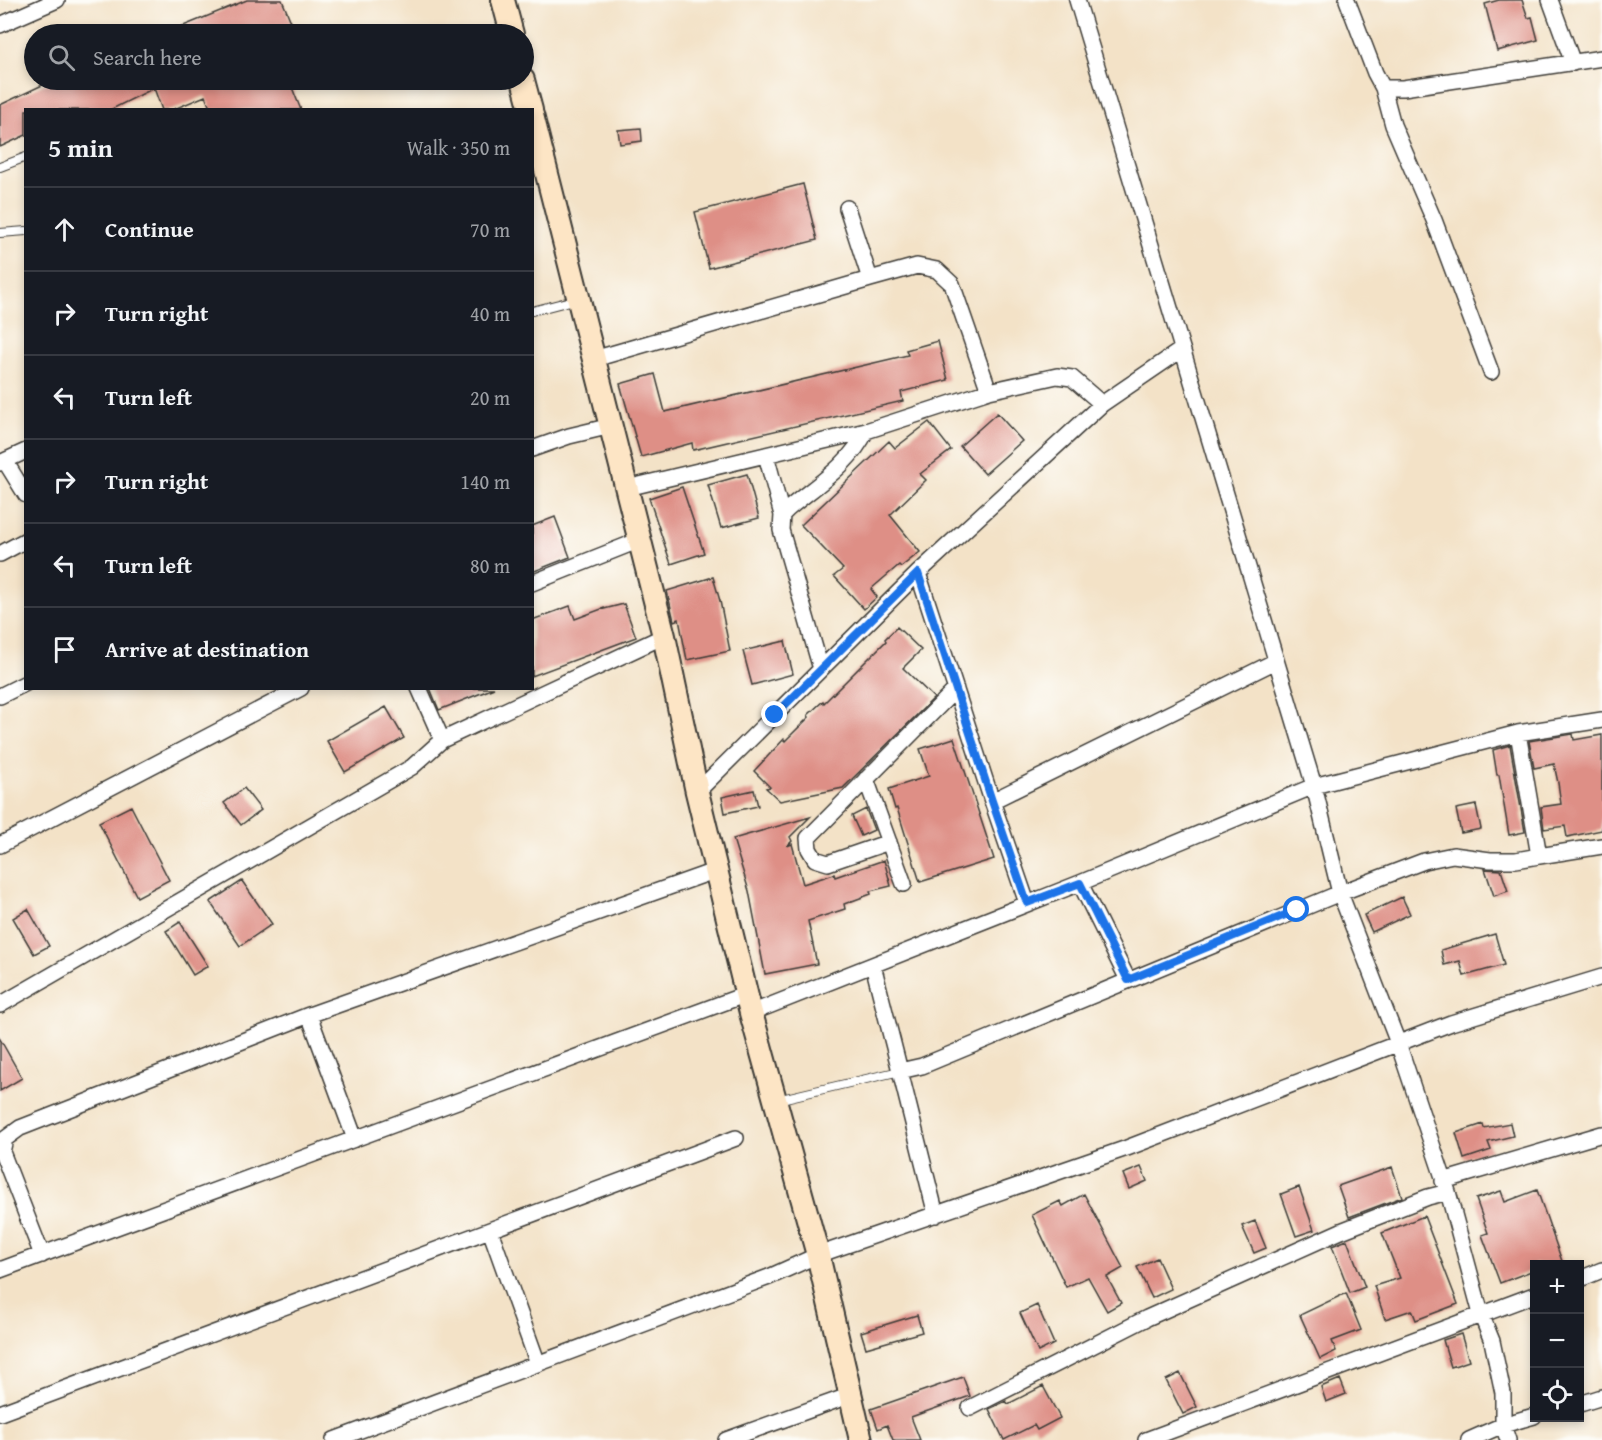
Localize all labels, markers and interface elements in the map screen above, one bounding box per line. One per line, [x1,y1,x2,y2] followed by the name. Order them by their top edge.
[24,24,534,90] search box
[45,41,78,74] icon: search
[93,41,202,73] text: Search here
[48,128,113,167] text: 5 min
[407,133,510,162] text: Walk · 350 m
[48,213,81,246] icon: ahead
[105,213,194,245] text: Continue
[470,215,510,244] text: 70 m
[48,297,81,330] icon: right
[105,297,208,329] text: Turn right
[470,299,510,328] text: 40 m
[48,381,81,414] icon: left
[105,381,192,413] text: Turn left
[470,383,510,412] text: 20 m
[48,465,81,498] icon: right
[105,465,208,497] text: Turn right
[460,467,510,496] text: 140 m
[48,549,81,582] icon: left
[105,549,192,581] text: Turn left
[470,551,510,580] text: 80 m
[48,633,81,666] icon: arrive
[105,633,309,665] text: Arrive at destination
[761,701,787,727] route end
[1283,896,1309,922] route start
[1530,1260,1584,1422] map controls
[1530,1260,1584,1314] button: +
[1530,1314,1584,1368] button: −
[1530,1368,1584,1422] button: locate

